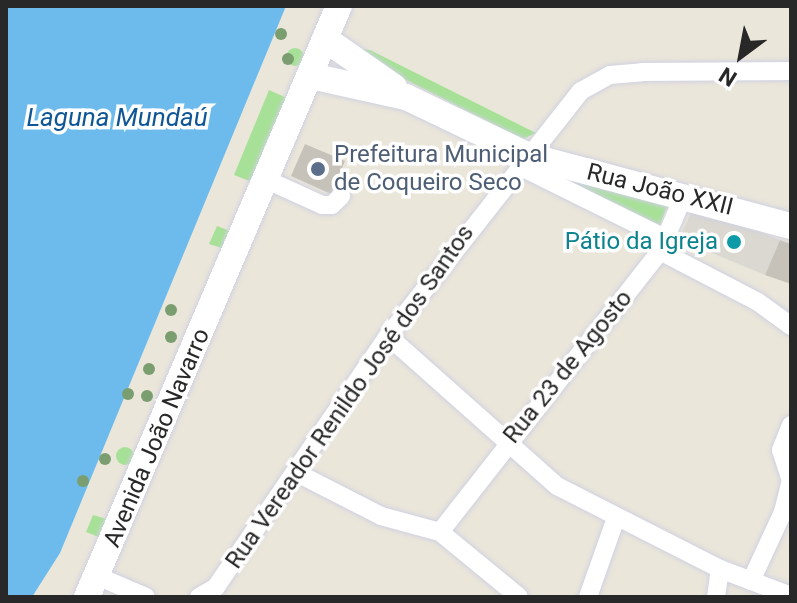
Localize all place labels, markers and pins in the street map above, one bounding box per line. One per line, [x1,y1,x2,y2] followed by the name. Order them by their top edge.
[334,141,548,197] place label: Prefeitura Municipal de Coqueiro Seco
[309,160,327,178] marker: Prefeitura Municipal de Coqueiro Seco
[565,228,718,256] place label: Pátio da Igreja
[725,233,743,251] marker: Pátio da Igreja

